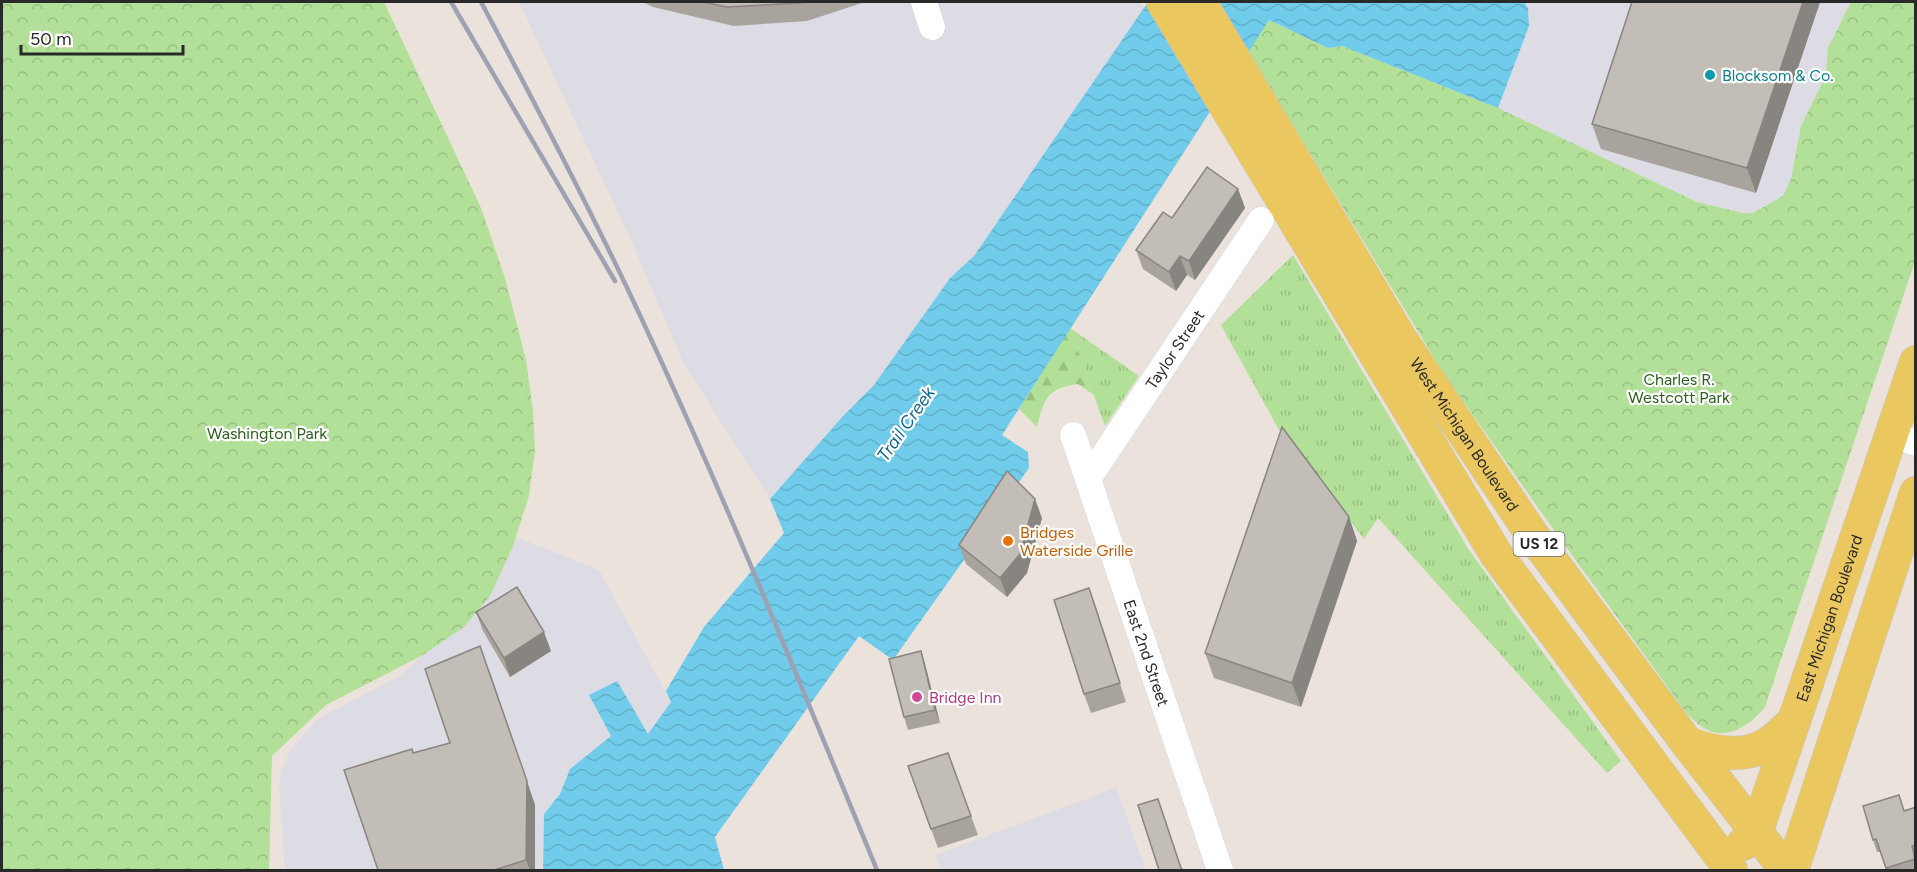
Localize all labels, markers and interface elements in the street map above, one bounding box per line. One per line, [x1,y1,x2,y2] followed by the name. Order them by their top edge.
[21,18,183,56] scale bar
[30,28,72,50] text: 50 m
[1722,66,1834,85] place label: Blocksom & Co.
[1703,68,1717,82] marker: Blocksom & Co.
[1142,306,1208,393] street label: Taylor Street
[1406,354,1523,515] street label: West Michigan Boulevard
[1628,370,1730,407] park label: Charles R. Westcott Park
[872,381,940,466] water label: Trail Creek
[207,424,327,443] park label: Washington Park
[1020,523,1134,560] place label: Bridges Waterside Grille
[1514,532,1564,556] road number: US 12
[1792,532,1867,704] street label: East Michigan Boulevard
[1001,534,1015,548] marker: Bridges Waterside Grille
[1119,597,1173,709] street label: East 2nd Street
[929,688,1002,707] place label: Bridge Inn
[910,690,924,704] marker: Bridge Inn

